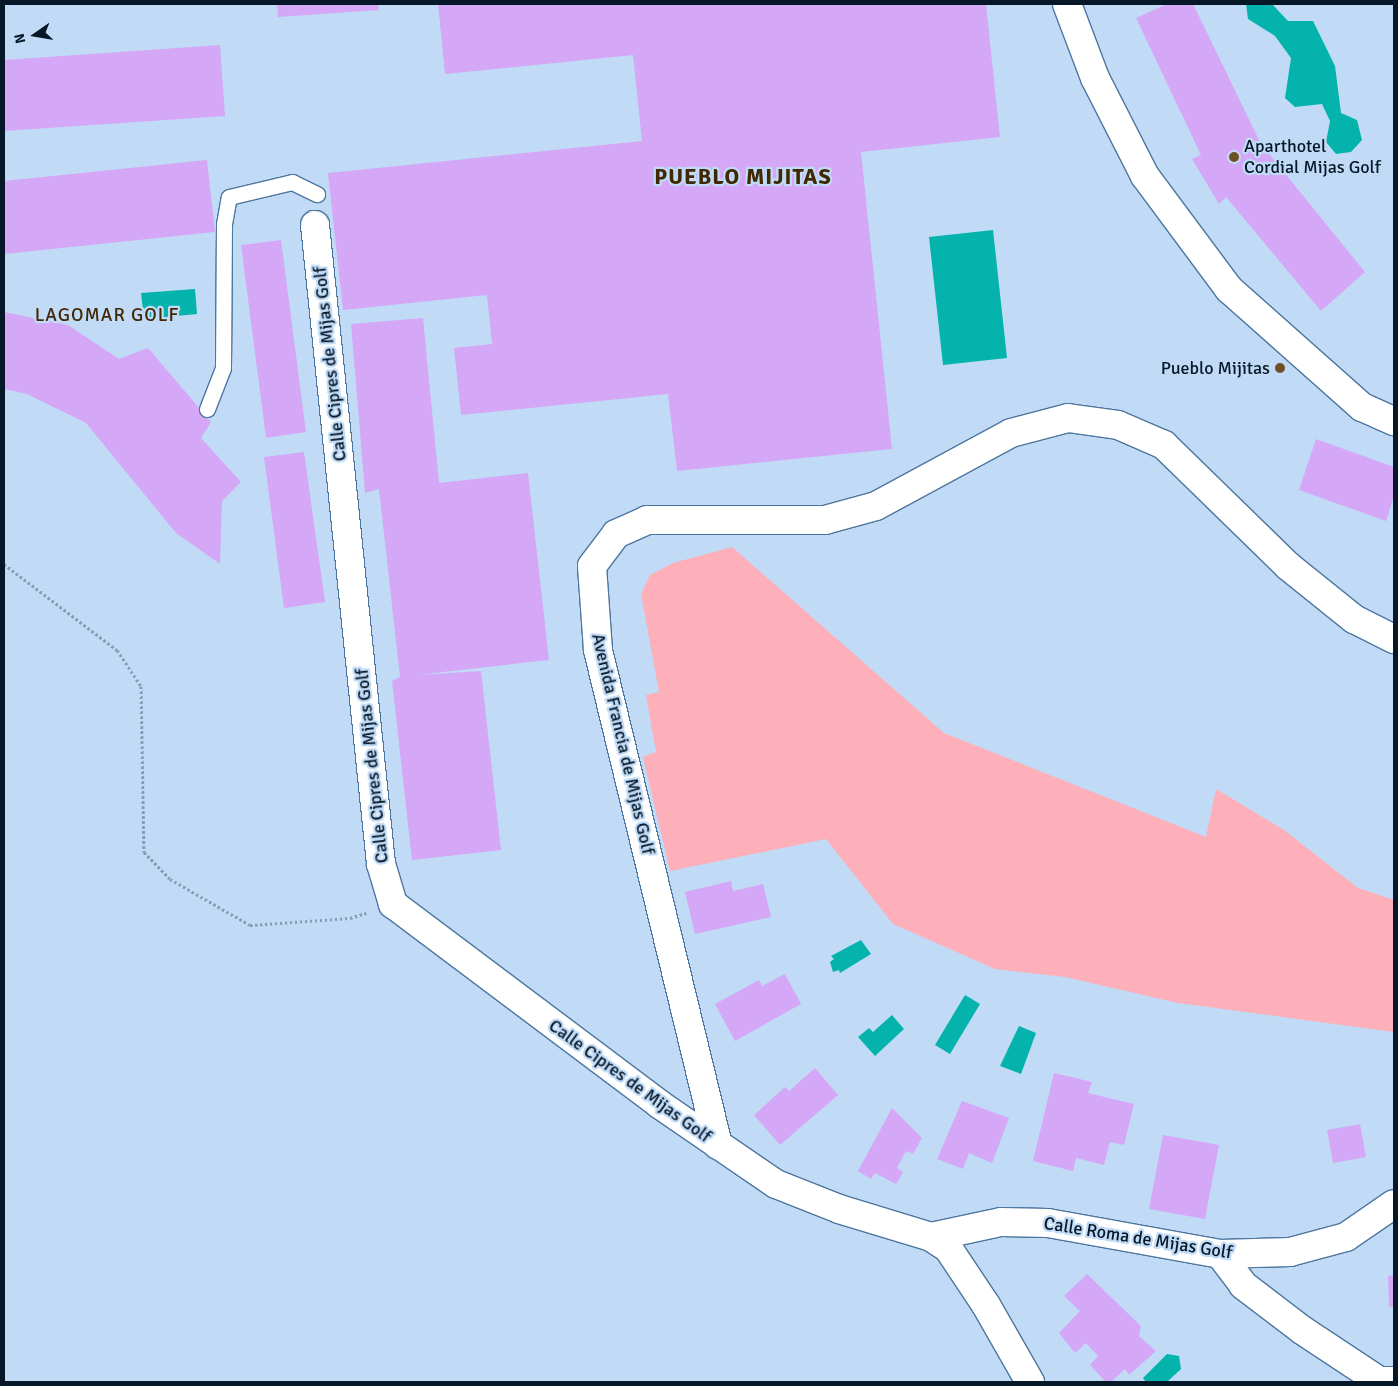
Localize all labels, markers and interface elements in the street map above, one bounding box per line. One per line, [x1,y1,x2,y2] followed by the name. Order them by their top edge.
[10,10,60,60] north arrow
[11,32,29,45] text: N
[1244,136,1381,178] place label: Aparthotel Cordial Mijas Golf
[1228,151,1240,163] marker: Aparthotel Cordial Mijas Golf
[653,164,833,190] district label: PUEBLO MIJITAS
[309,266,351,462] street label: Calle Cipres de Mijas Golf
[33,305,181,327] district label: LAGOMAR GOLF
[1161,357,1270,379] place label: Pueblo Mijitas
[1274,362,1286,374] marker: Pueblo Mijitas
[587,631,659,857] street label: Avenida Francia de Mijas Golf
[351,668,393,864] street label: Calle Cipres de Mijas Golf
[545,1015,715,1147] street label: Calle Cipres de Mijas Golf
[1042,1212,1234,1264] street label: Calle Roma de Mijas Golf

